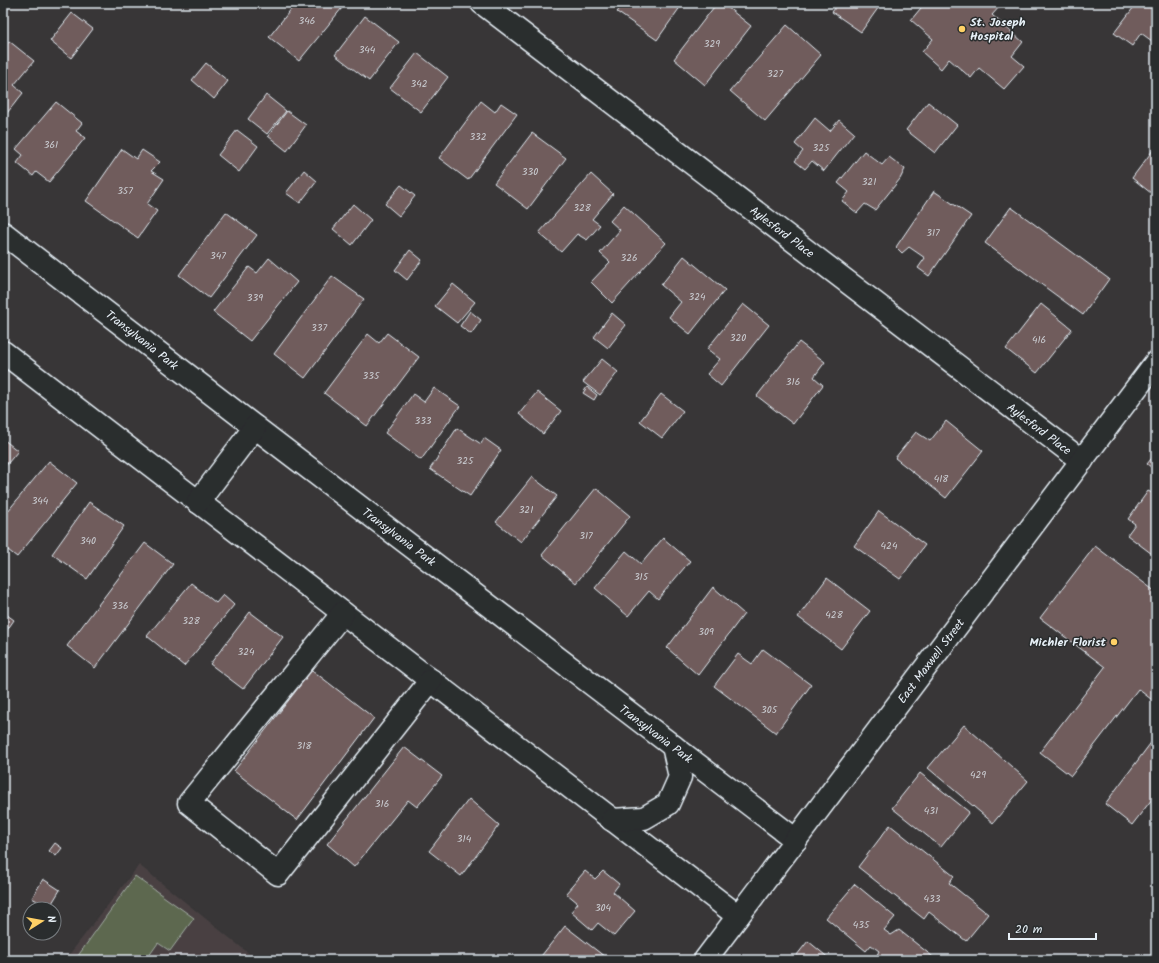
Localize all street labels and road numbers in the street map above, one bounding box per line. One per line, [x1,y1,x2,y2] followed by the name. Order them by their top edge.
[745,202,819,263] street label: Aylesford Place
[101,306,183,375] street label: Transylvania Park
[1002,399,1076,460] street label: Aylesford Place
[358,503,440,572] street label: Transylvania Park
[893,615,970,708] street label: East Maxwell Street
[615,700,697,769] street label: Transylvania Park

